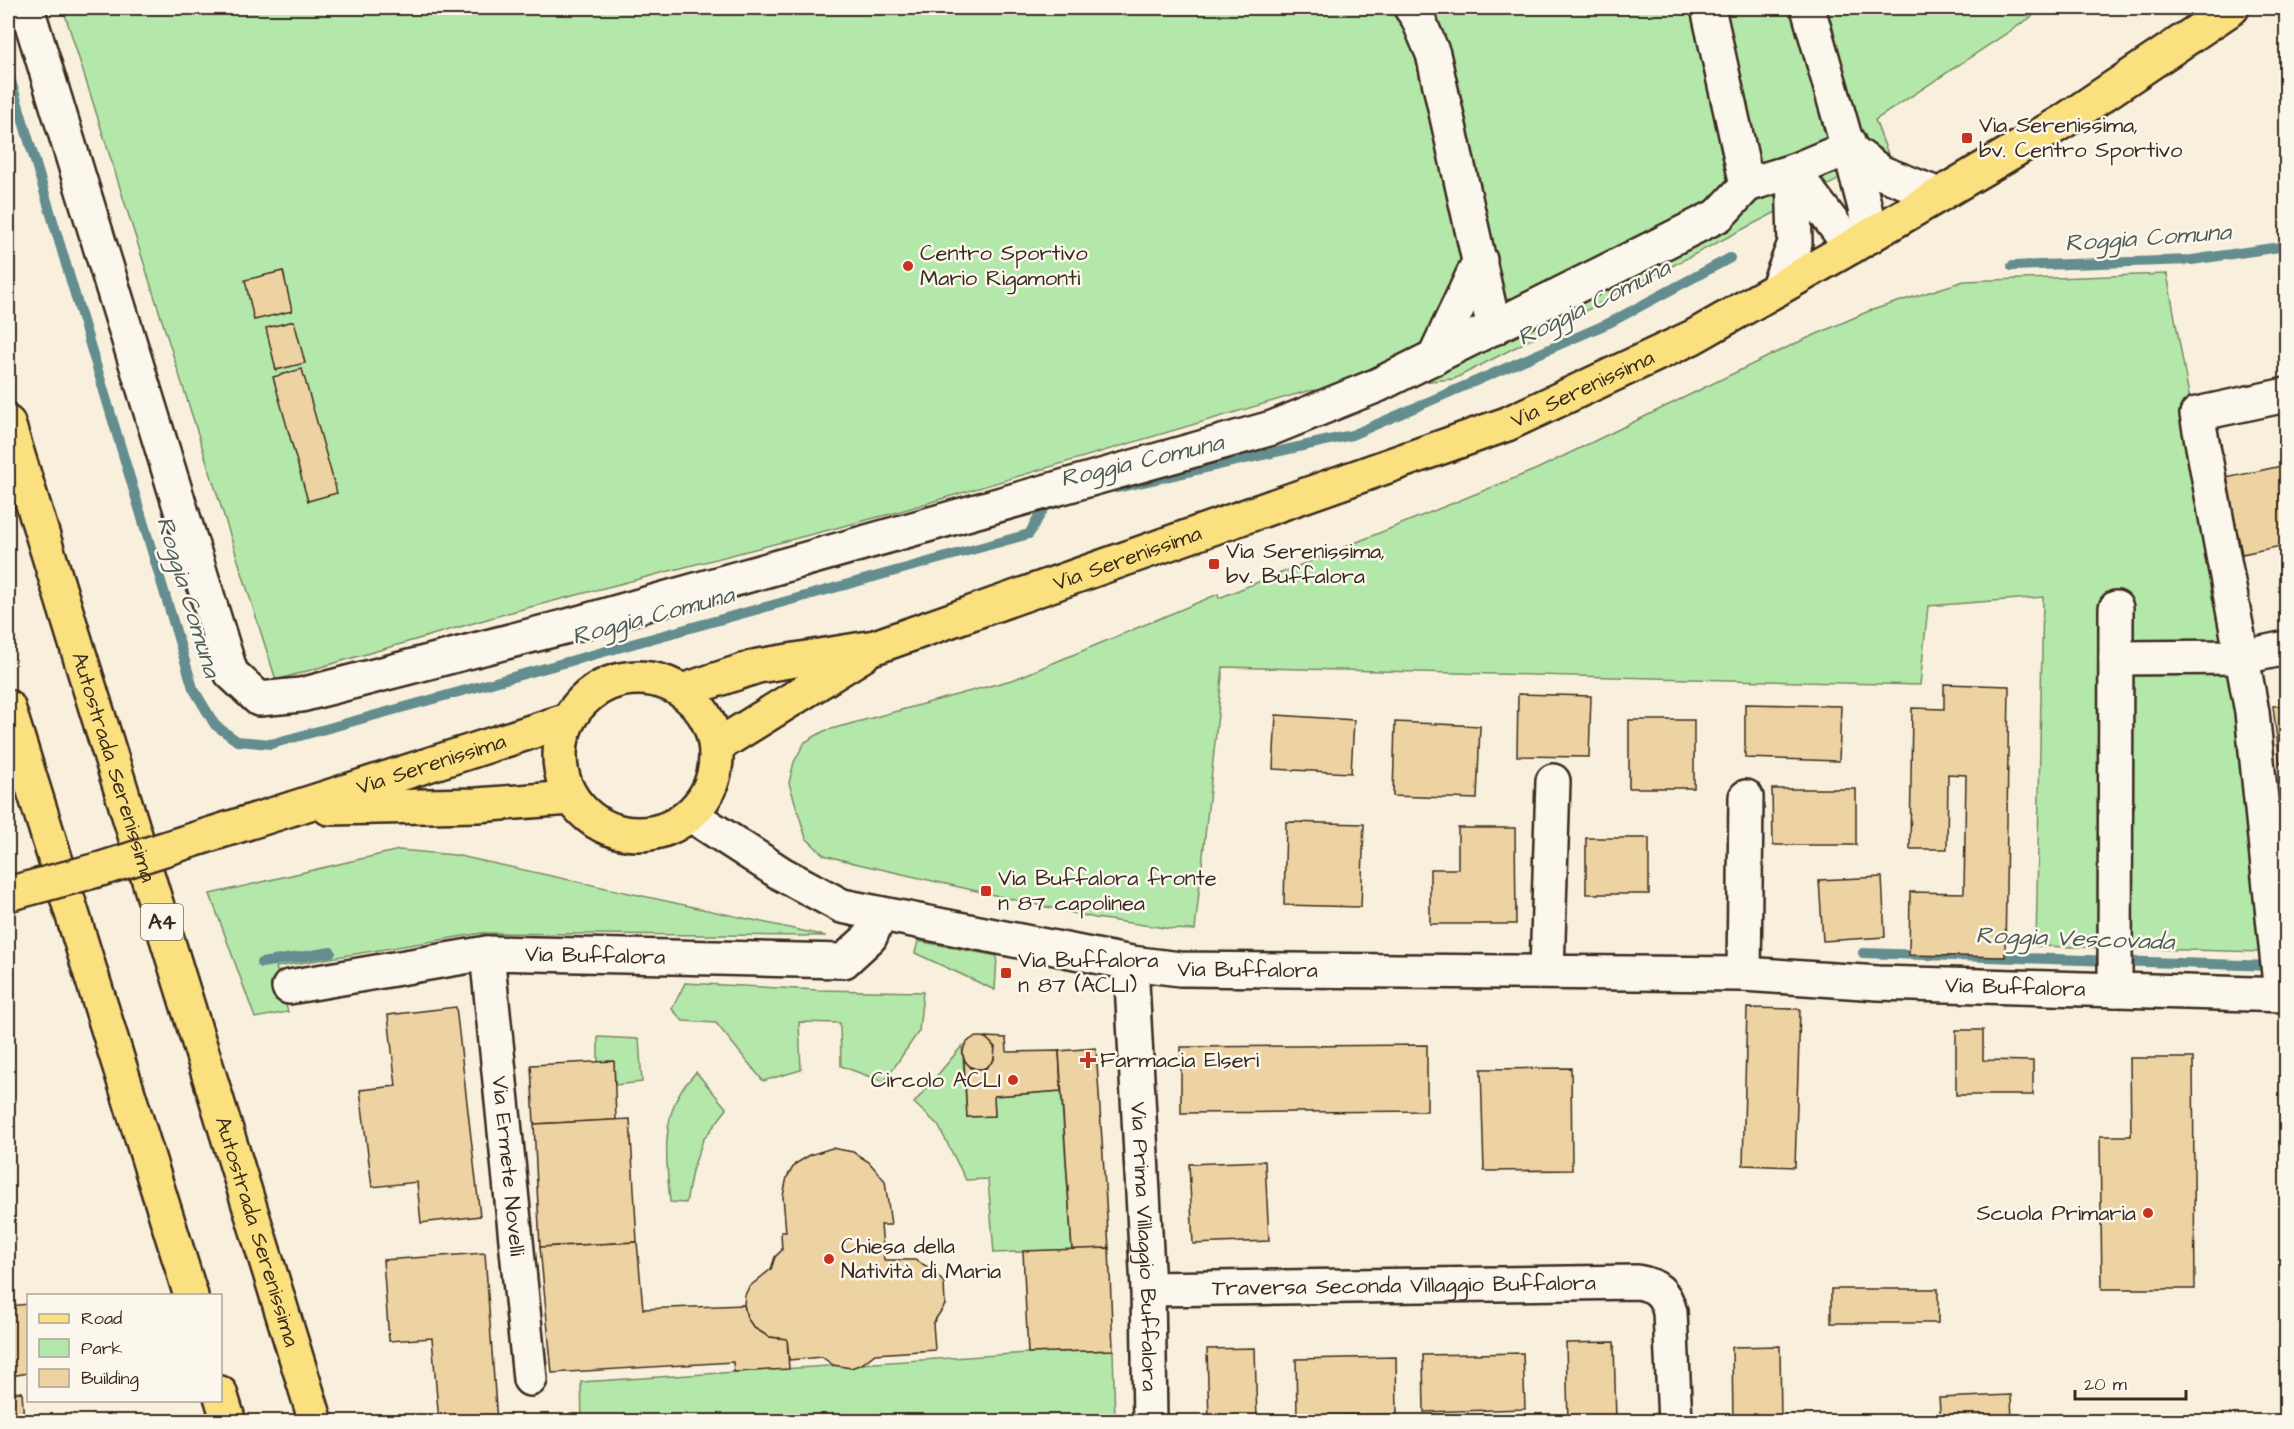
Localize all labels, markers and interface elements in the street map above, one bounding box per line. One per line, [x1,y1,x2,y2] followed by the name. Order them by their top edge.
[1979,110,2183,166] place label: Via Serenissima, bv. Centro Sportivo
[1960,131,1974,145] marker: Via Serenissima, bv. Centro Sportivo
[2064,215,2234,262] water label: Roggia Comuna
[920,238,1088,295] place label: Centro Sportivo Mario Rigamonti
[1512,250,1678,356] water label: Roggia Comuna
[901,259,915,273] marker: Centro Sportivo Mario Rigamonti
[1505,342,1659,436] street label: Via Serenissima
[1057,425,1229,497] water label: Roggia Comuna
[146,512,229,684] water label: Roggia Comuna
[1049,518,1206,598] street label: Via Serenissima
[1226,536,1385,592] place label: Via Serenissima, bv. Buffalora
[1207,557,1221,571] marker: Via Serenissima, bv. Buffalora
[568,578,740,655] water label: Roggia Comuna
[64,648,164,886] street label: Autostrada Serenissima
[352,725,510,802] street label: Via Serenissima
[998,863,1217,919] place label: Via Buffalora fronte n 87 capolinea
[979,884,993,898] marker: Via Buffalora fronte n 87 capolinea
[141,904,183,940] road number: A4
[1975,919,2177,961] water label: Roggia Vescovada
[525,938,666,972] street label: Via Buffalora
[1018,945,1158,1001] place label: Via Buffalora n 87 (ACLI)
[1177,953,1318,986] street label: Via Buffalora
[999,966,1013,980] marker: Via Buffalora n 87 (ACLI)
[1945,969,2086,1005] street label: Via Buffalora
[1100,1045,1259,1076] place label: Farmacia Elseri
[1081,1053,1095,1067] marker: Farmacia Elseri
[871,1065,1001,1096] place label: Circolo ACLI
[1006,1073,1020,1087] marker: Circolo ACLI
[484,1074,533,1257] street label: Via Ermete Novelli
[1123,1101,1165,1392] street label: Via Prima Villaggio Buffalora
[207,1113,307,1350] street label: Autostrada Serenissima
[1976,1198,2136,1229] place label: Scuola Primaria
[2141,1206,2155,1220] marker: Scuola Primaria
[841,1231,1001,1287] place label: Chiesa della Natività di Maria
[822,1252,836,1266] marker: Chiesa della Natività di Maria
[1212,1267,1596,1304] street label: Traversa Seconda Villaggio Buffalora
[27,1294,222,1402] legend
[81,1306,122,1331] text: Road
[81,1336,123,1361] text: Park
[2075,1363,2186,1401] scale bar
[81,1366,139,1392] text: Building
[2084,1372,2127,1397] text: 20 m

